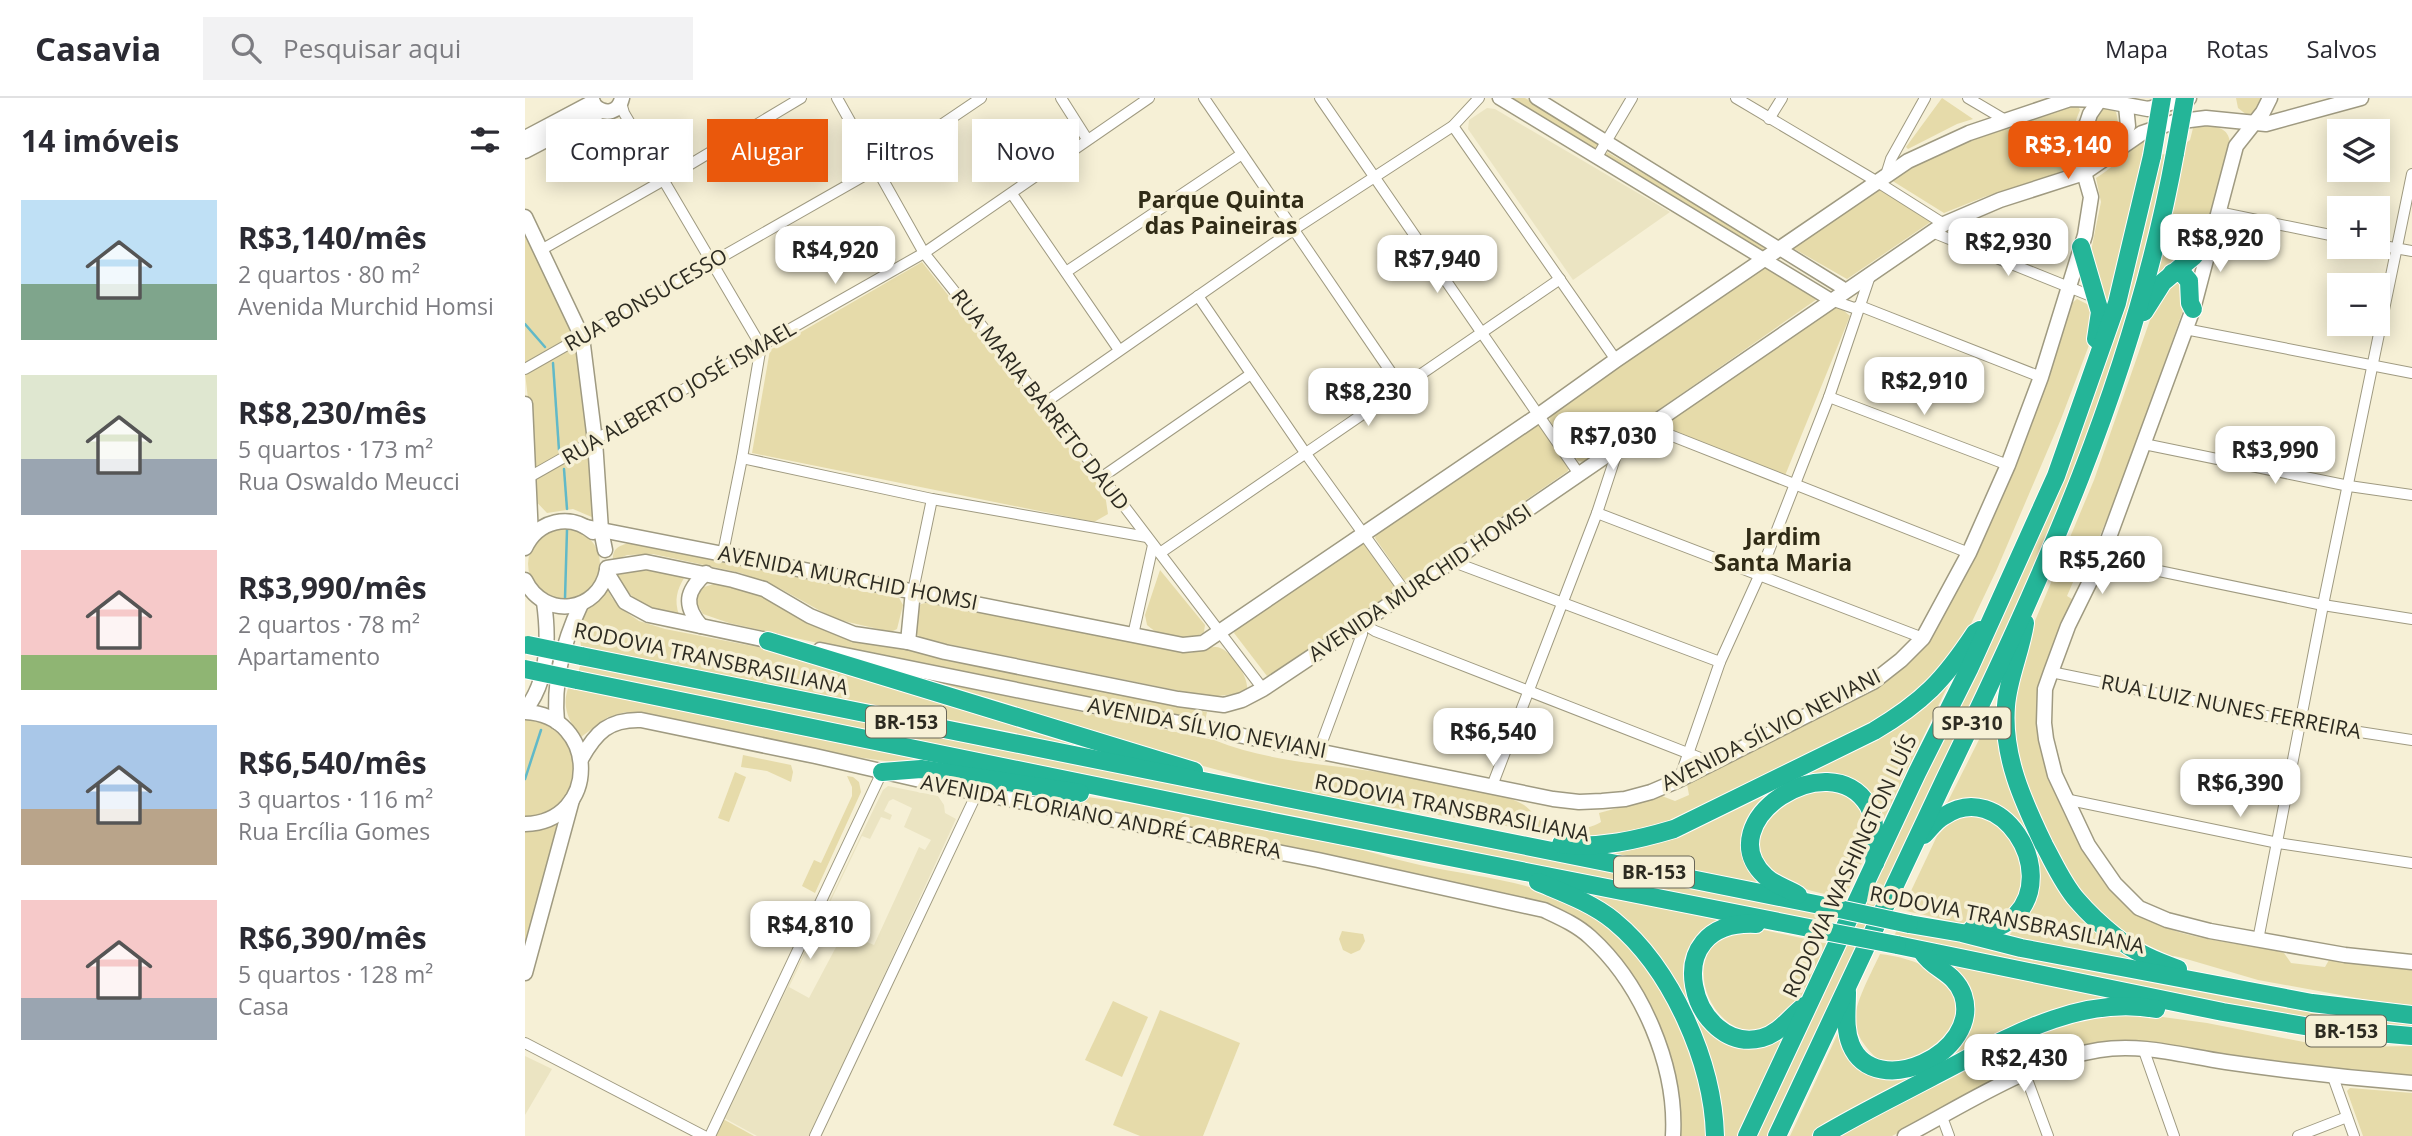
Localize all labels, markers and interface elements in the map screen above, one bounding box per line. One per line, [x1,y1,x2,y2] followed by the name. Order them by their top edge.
[203,17,693,80] search box
[35,26,161,71] text: Casavia
[227,29,265,67] icon: search
[283,30,461,66] text: Pesquisar aqui
[2105,32,2168,65] text: Mapa
[2206,32,2269,65] text: Rotas
[2307,32,2377,65] text: Salvos
[546,119,693,182] chip: Comprar
[707,119,828,182] chip: Alugar
[842,119,958,182] chip: Filtros
[972,119,1079,182] chip: Novo
[2327,119,2390,336] map controls
[2327,119,2390,182] button: layers
[21,120,179,161] text: 14 imóveis
[466,121,504,159] icon: filters
[2003,122,2133,181] pin: R$3,140
[2024,128,2112,160] text: R$3,140
[1137,183,1305,241] district label: Parque Quinta das Paineiras
[2327,196,2390,259] button: +
[2155,214,2285,274] pin: R$8,920
[238,217,427,258] text: R$3,140/mês
[1943,218,2073,278] pin: R$2,930
[2176,221,2264,253] text: R$8,920
[1964,225,2052,257] text: R$2,930
[770,226,900,286] pin: R$4,920
[77,228,161,312] icon: home
[791,233,879,265] text: R$4,920
[1372,236,1502,295] pin: R$7,940
[559,241,732,357] street label: RUA BONSUCESSO
[1393,242,1481,274] text: R$7,940
[238,258,420,290] text: 2 quartos · 80 m²
[2327,273,2390,336] button: −
[946,283,1136,516] street label: RUA MARIA BARRETO DAUD
[238,290,494,322] text: Avenida Murchid Homsi
[556,314,801,471] street label: RUA ALBERTO JOSÉ ISMAEL
[1859,358,1989,417] pin: R$2,910
[1880,364,1968,396] text: R$2,910
[1303,368,1433,428] pin: R$8,230
[1324,375,1412,407] text: R$8,230
[238,392,427,433] text: R$8,230/mês
[77,403,161,487] icon: home
[1548,412,1678,472] pin: R$7,030
[1569,419,1657,451] text: R$7,030
[2210,426,2340,486] pin: R$3,990
[238,433,433,465] text: 5 quartos · 173 m²
[2231,433,2319,465] text: R$3,990
[238,465,460,497] text: Rua Oswaldo Meucci
[1302,497,1537,667] street label: AVENIDA MURCHID HOMSI
[1714,520,1852,578] district label: Jardim Santa Maria
[2037,536,2167,596] pin: R$5,260
[716,538,980,616] street label: AVENIDA MURCHID HOMSI
[2058,543,2146,575] text: R$5,260
[238,567,427,608] text: R$3,990/mês
[77,578,161,662] icon: home
[238,608,420,640] text: 2 quartos · 78 m²
[572,615,852,701] street label: RODOVIA TRANSBRASILIANA
[238,640,380,672] text: Apartamento
[1656,662,1885,797] street label: AVENIDA SÍLVIO NEVIANI
[2099,667,2364,745] street label: RUA LUIZ NUNES FERREIRA
[1086,690,1329,764] street label: AVENIDA SÍLVIO NEVIANI
[866,706,946,737] road number: BR-153
[1428,708,1558,768] pin: R$6,540
[1933,708,2011,738] road number: SP-310
[1449,715,1537,747] text: R$6,540
[1776,729,1923,1002] street label: RODOVIA WASHINGTON LUÍS
[238,742,427,783] text: R$6,540/mês
[77,753,161,837] icon: home
[2175,760,2305,819] pin: R$6,390
[2196,766,2284,798] text: R$6,390
[919,767,1284,865] street label: AVENIDA FLORIANO ANDRÉ CABRERA
[1312,767,1593,848] street label: RODOVIA TRANSBRASILIANA
[238,783,433,815] text: 3 quartos · 116 m²
[238,815,430,847] text: Rua Ercília Gomes
[1614,856,1694,888] road number: BR-153
[1867,879,2148,960] street label: RODOVIA TRANSBRASILIANA
[745,902,875,961] pin: R$4,810
[766,908,854,940] text: R$4,810
[238,917,427,958] text: R$6,390/mês
[77,928,161,1012] icon: home
[238,958,433,990] text: 5 quartos · 128 m²
[238,990,289,1022] text: Casa
[2306,1015,2386,1046] road number: BR-153
[1959,1034,2089,1094] pin: R$2,430
[1980,1041,2068,1073] text: R$2,430

